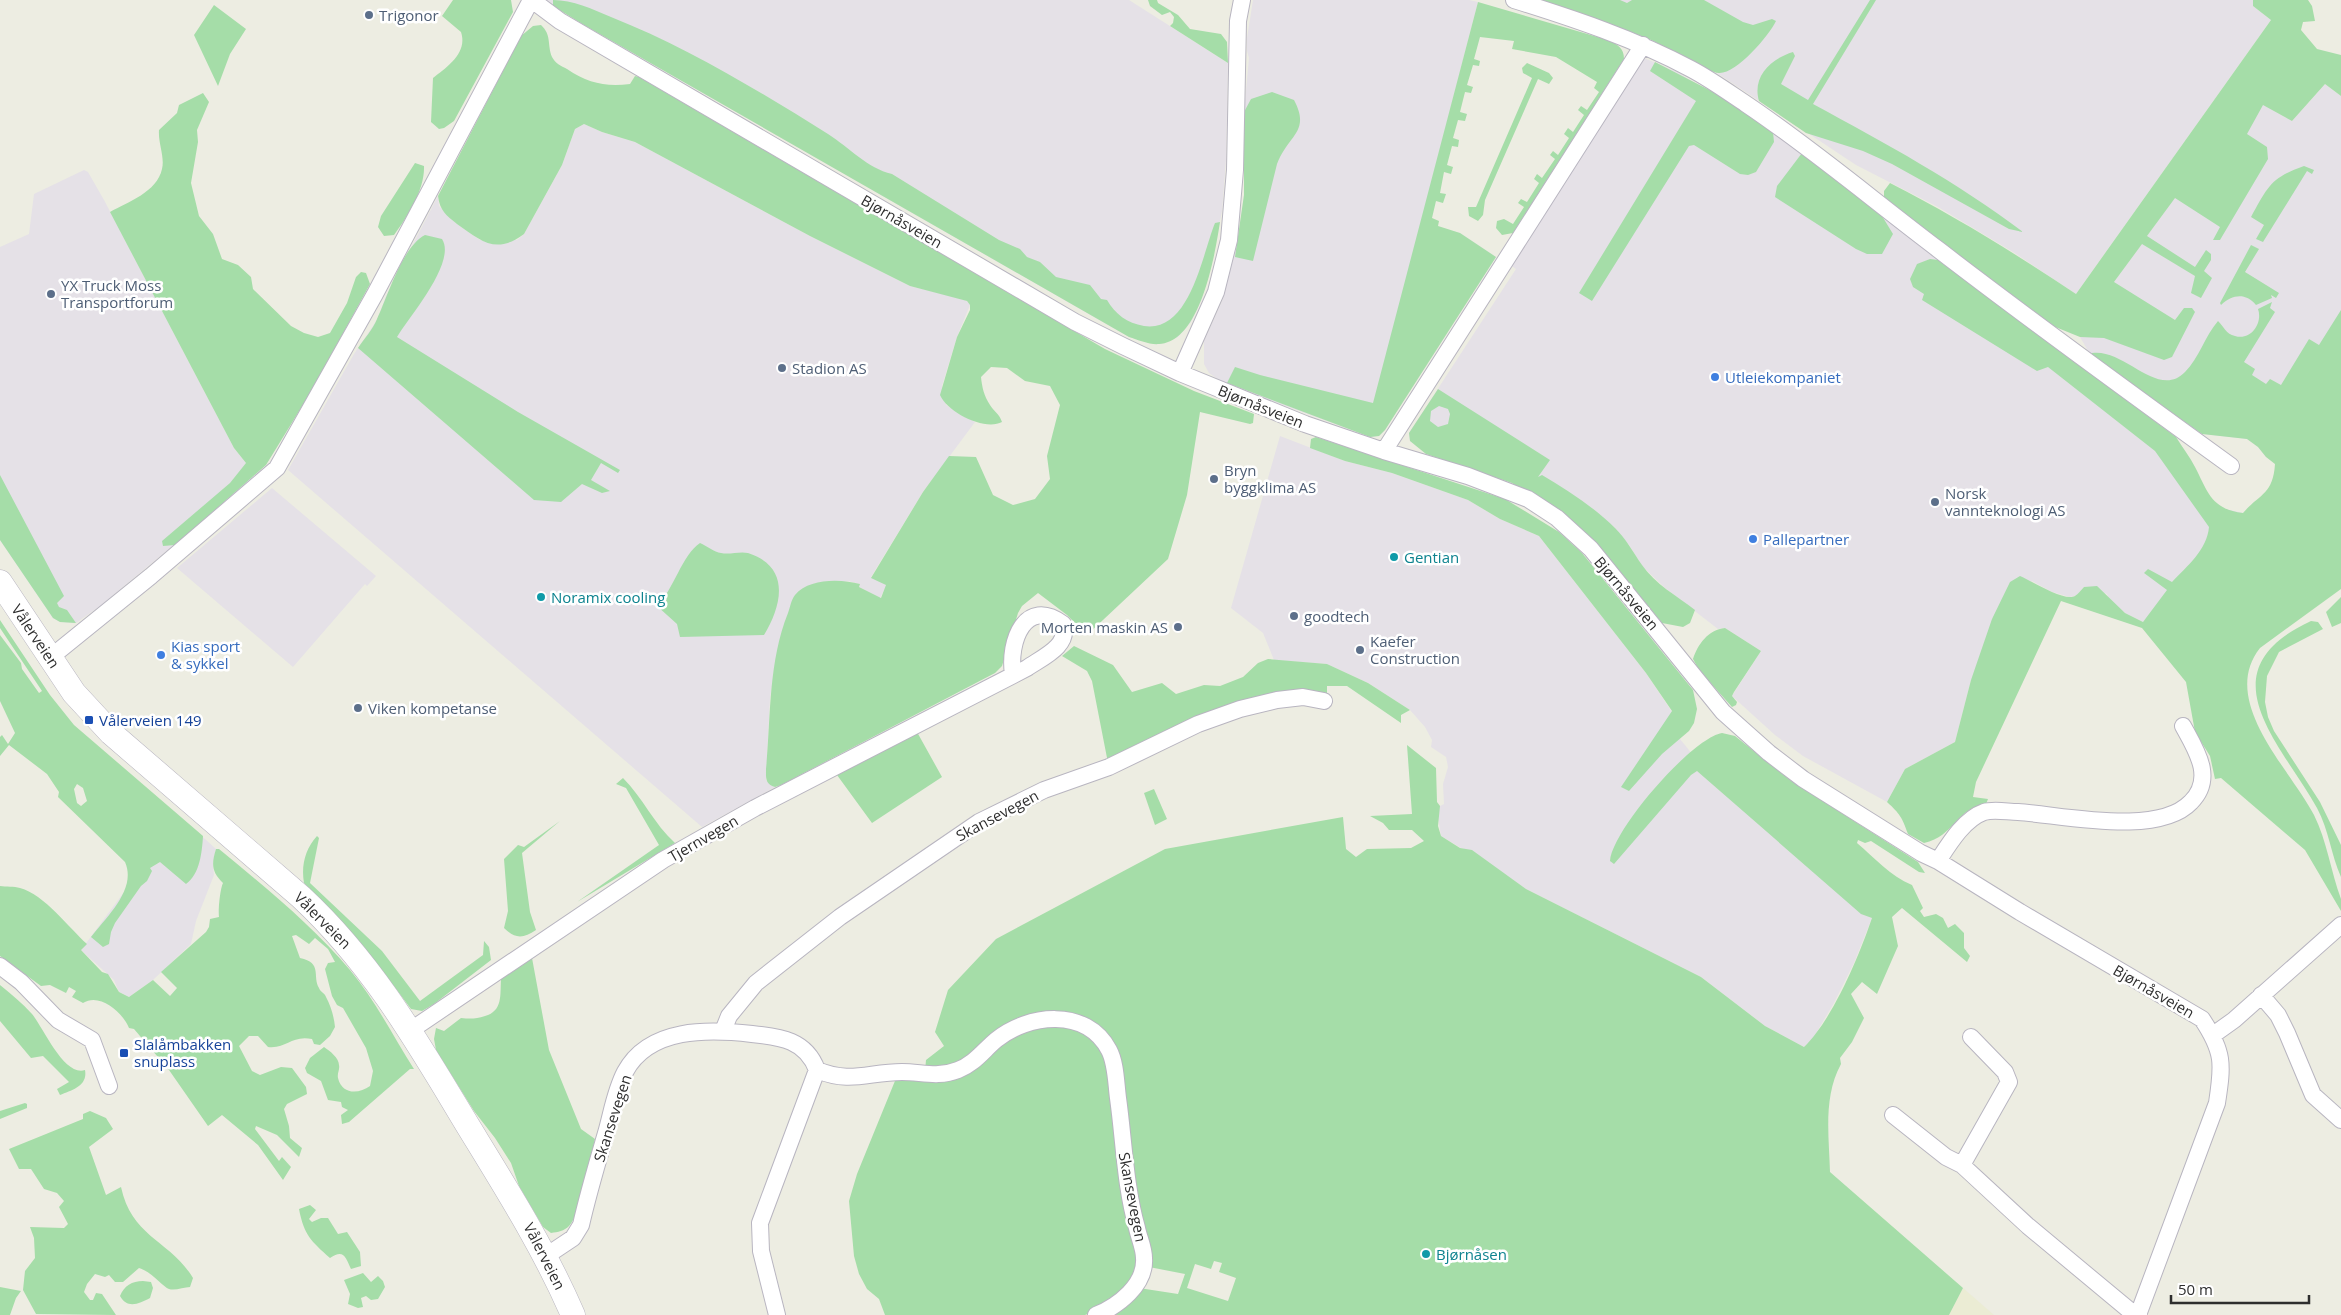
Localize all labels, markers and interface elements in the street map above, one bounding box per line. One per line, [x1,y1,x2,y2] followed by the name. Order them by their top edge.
[379,5,439,25] place label: Trigonor
[363,9,375,21] marker: Trigonor
[858,190,946,252] street label: Bjørnåsveien
[61,275,173,312] place label: YX Truck Moss Transportforum
[45,288,57,300] marker: YX Truck Moss Transportforum
[792,358,867,378] place label: Stadion AS
[776,362,788,374] marker: Stadion AS
[1725,367,1841,387] place label: Utleiekompaniet
[1709,371,1721,383] marker: Utleiekompaniet
[1215,380,1307,432] street label: Bjørnåsveien
[1224,460,1316,497] place label: Bryn byggklima AS
[1208,473,1220,485] marker: Bryn byggklima AS
[1945,483,2065,520] place label: Norsk vannteknologi AS
[1929,496,1941,508] marker: Norsk vannteknologi AS
[1763,529,1849,549] place label: Pallepartner
[1747,533,1759,545] marker: Pallepartner
[1404,547,1459,567] place label: Gentian
[1388,551,1400,563] marker: Gentian
[1590,552,1664,634] street label: Bjørnåsveien
[551,587,665,607] place label: Noramix cooling
[535,591,547,603] marker: Noramix cooling
[7,600,65,672] street label: Vålerveien
[1304,606,1370,626] place label: goodtech
[1288,610,1300,622] marker: goodtech
[1041,617,1168,637] place label: Morten maskin AS
[1172,621,1184,633] marker: Morten maskin AS
[1370,631,1460,668] place label: Kaefer Construction
[171,636,240,673] place label: Kias sport & sykkel
[1354,644,1366,656] marker: Kaefer Construction
[155,649,167,661] marker: Kias sport & sykkel
[368,698,497,718] place label: Viken kompetanse
[352,702,364,714] marker: Viken kompetanse
[99,710,202,730] place label: Vålerveien 149
[83,714,95,726] marker: Vålerveien 149
[952,785,1042,845] street label: Skansevegen
[664,810,742,866] street label: Tjernvegen
[290,887,356,953] street label: Vålerveien
[2110,960,2198,1022] street label: Bjørnåsveien
[134,1034,231,1071] place label: Slalåmbakken snuplass
[118,1047,130,1059] marker: Slalåmbakken snuplass
[588,1072,636,1164] street label: Skansevegen
[1115,1150,1151,1244] street label: Skansevegen
[520,1219,570,1293] street label: Vålerveien
[1436,1244,1507,1264] place label: Bjørnåsen
[1420,1248,1432,1260] marker: Bjørnåsen
[2171,1272,2308,1304] scale bar
[2178,1279,2213,1299] text: 50 m

